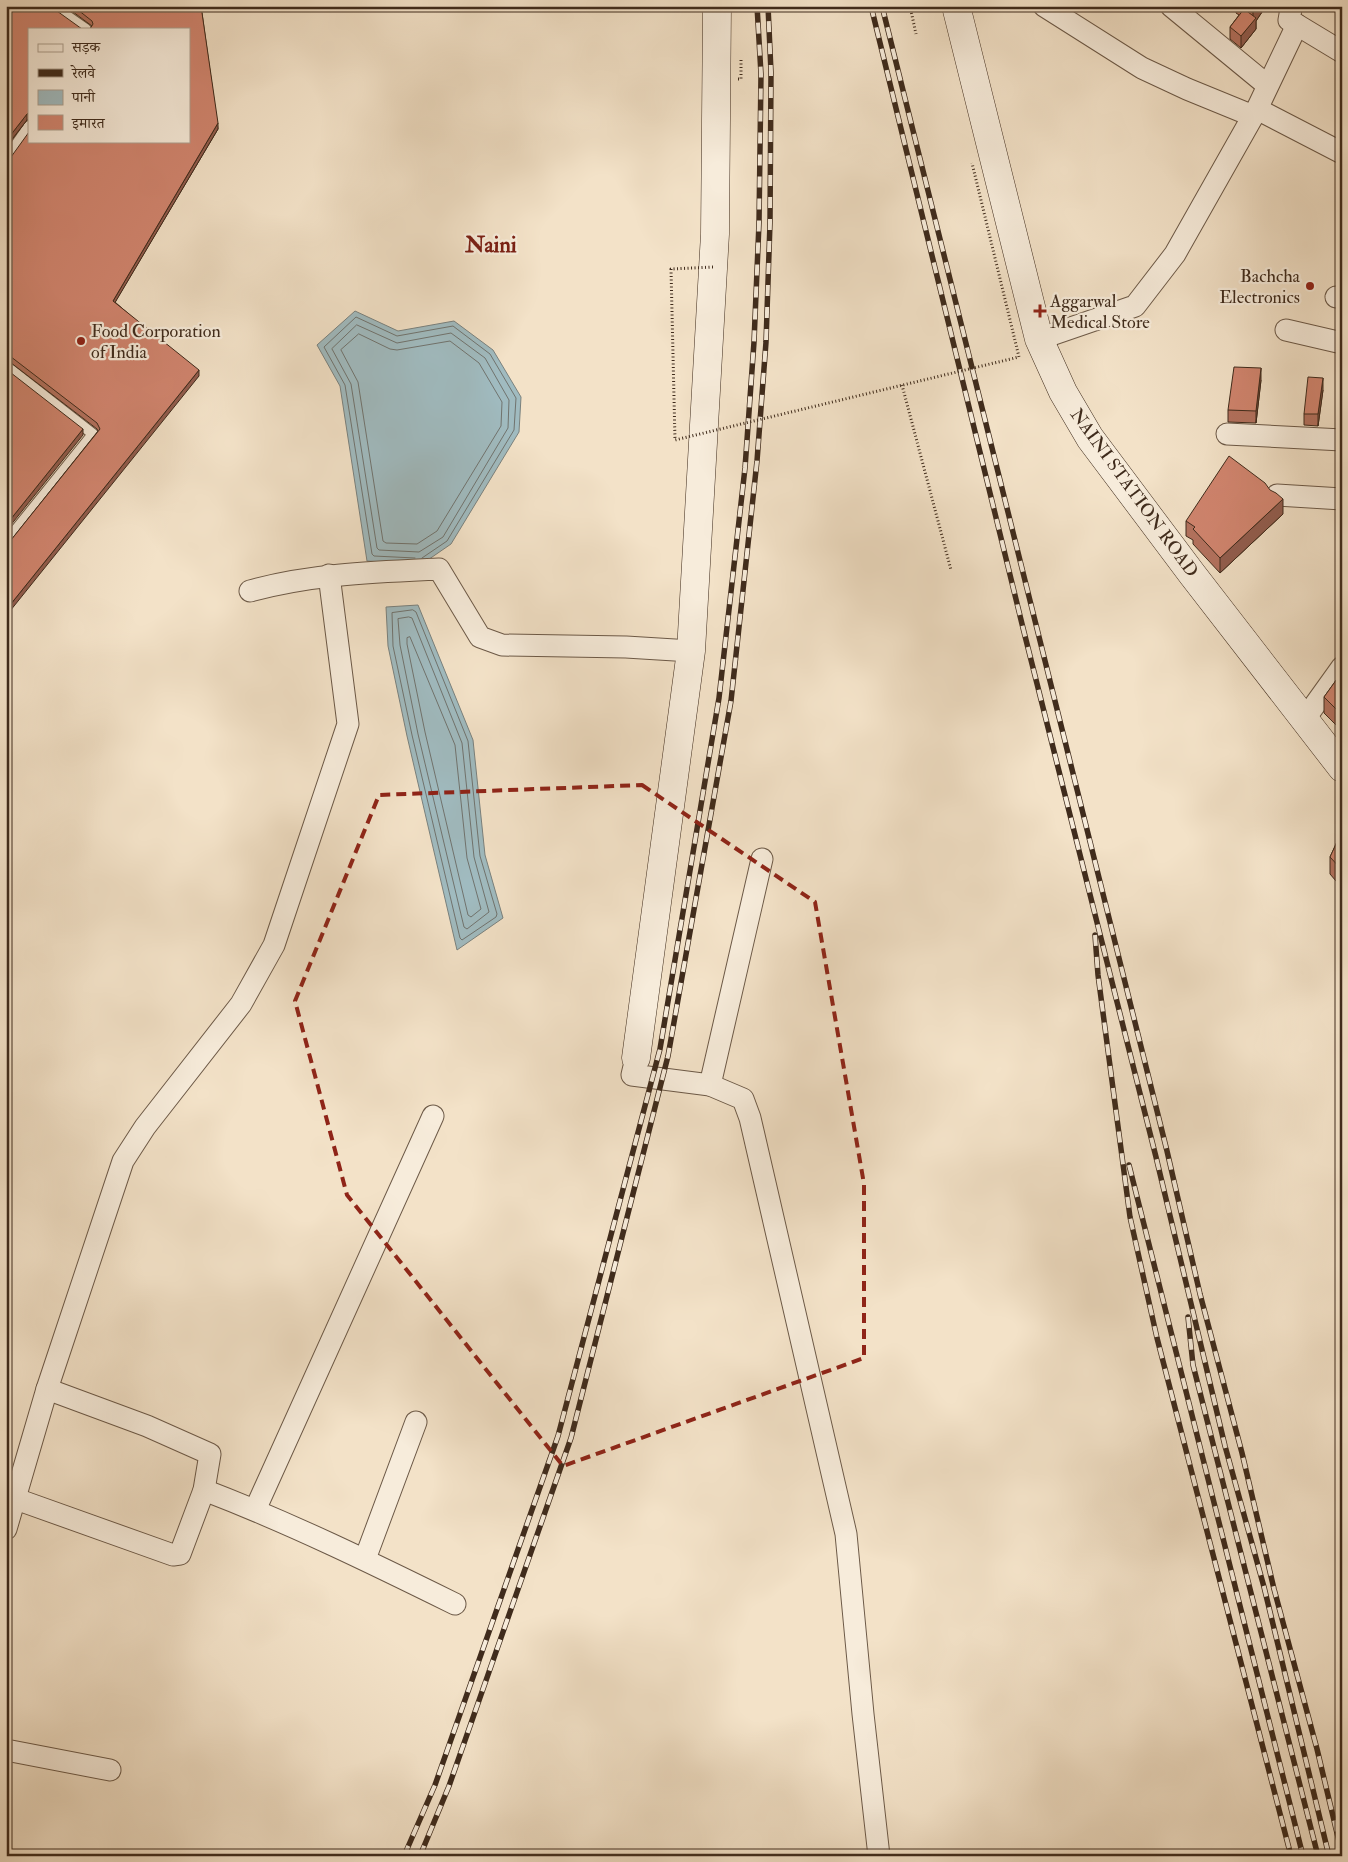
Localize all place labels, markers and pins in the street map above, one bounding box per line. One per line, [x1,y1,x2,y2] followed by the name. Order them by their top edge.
[1219,265,1301,309] place label: Bachcha Electronics
[1304,280,1316,292] marker: Bachcha Electronics
[1049,290,1150,334] place label: Aggarwal Medical Store
[1034,305,1046,317] marker: Aggarwal Medical Store
[91,320,221,364] place label: Food Corporation of India
[75,335,87,347] marker: Food Corporation of India

